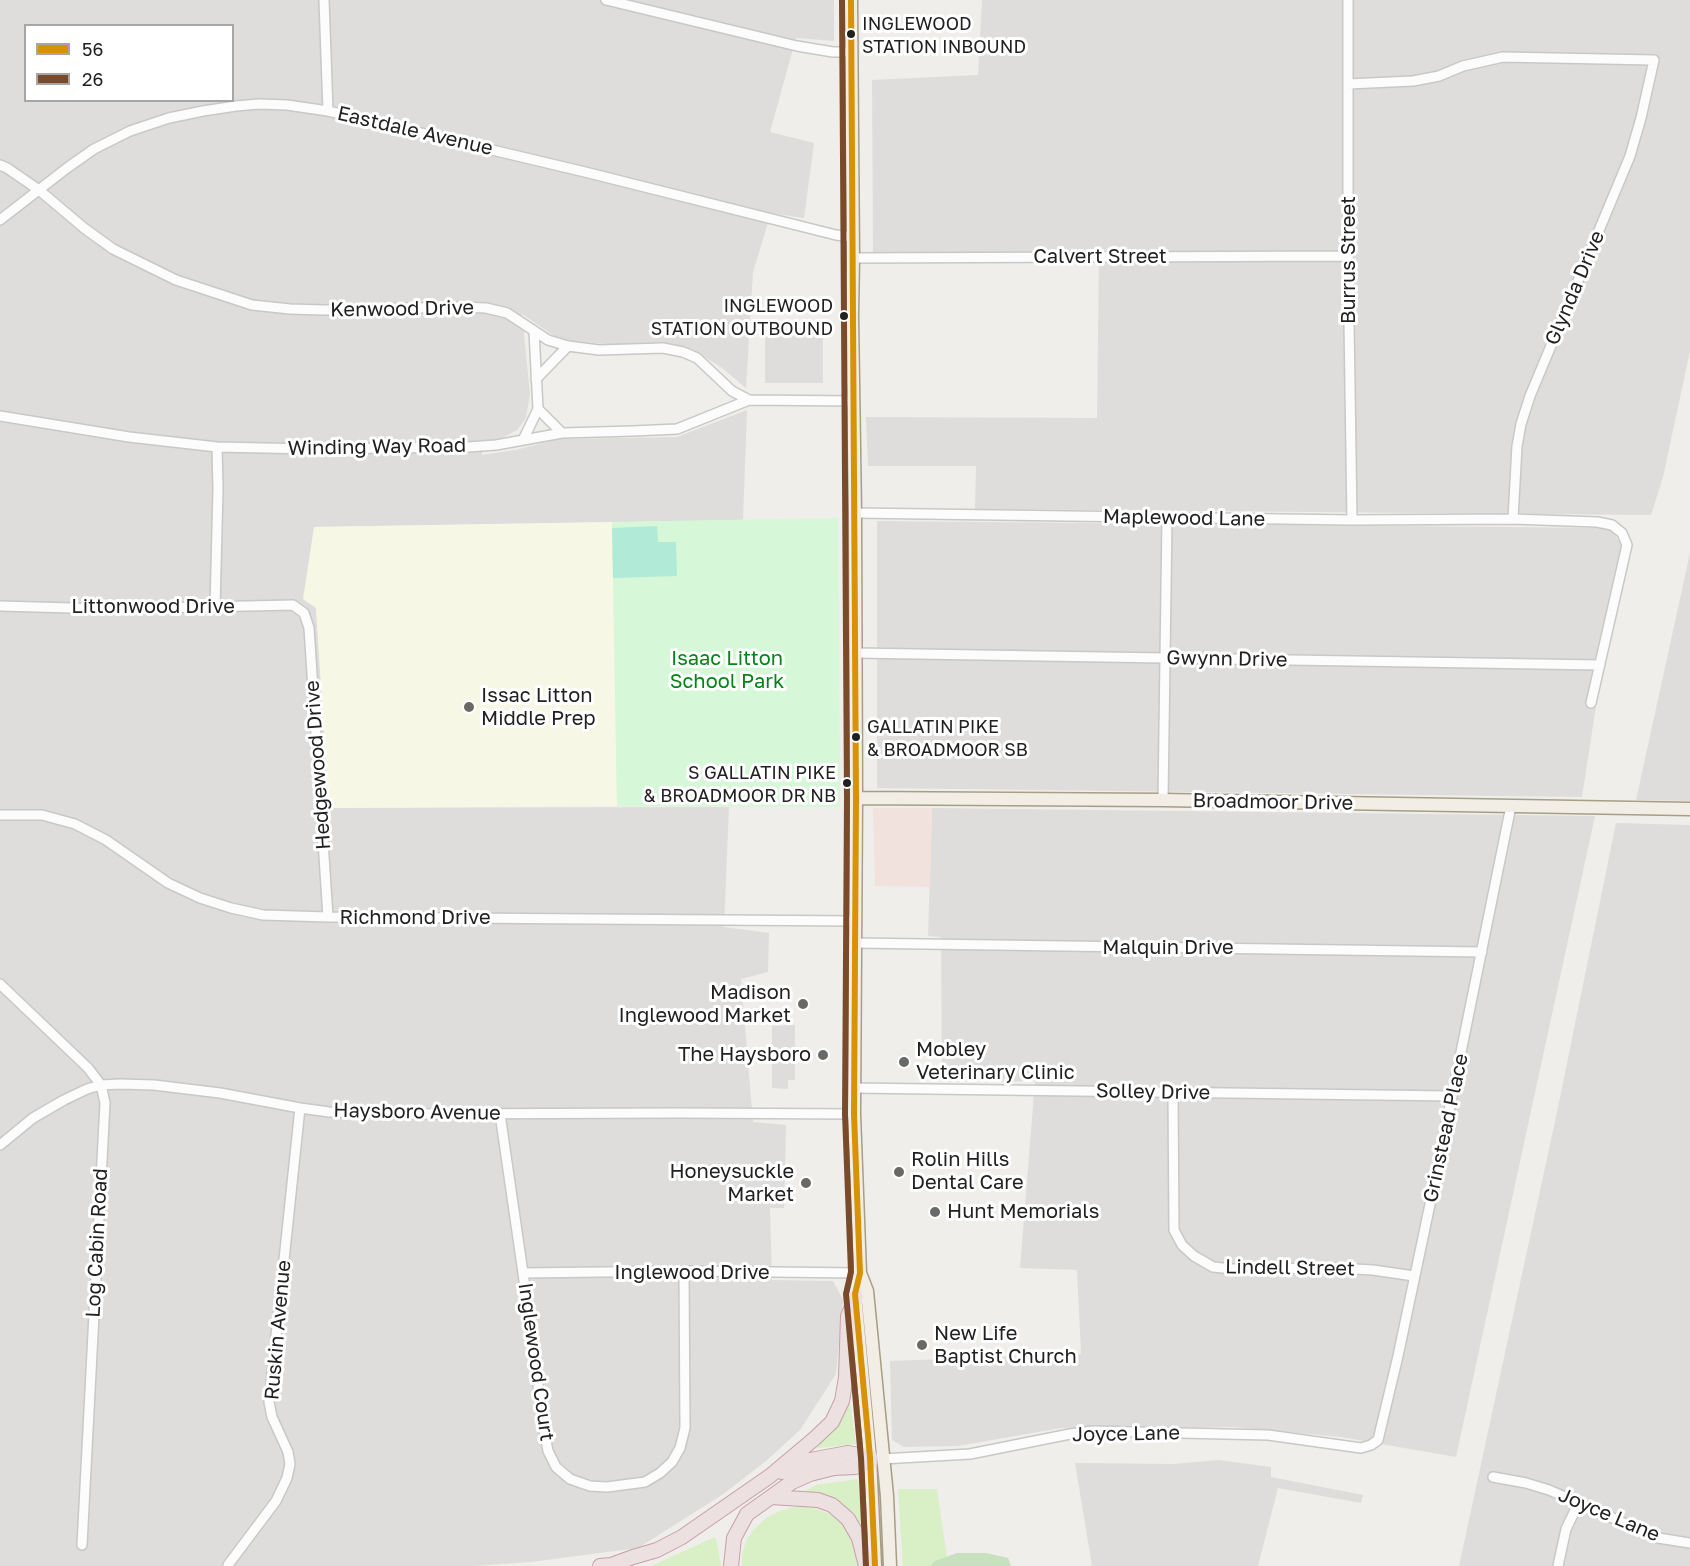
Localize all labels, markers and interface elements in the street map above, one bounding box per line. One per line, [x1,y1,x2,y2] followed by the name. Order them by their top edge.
[862,13,1026,56] place label: INGLEWOOD STATION INBOUND
[24,24,234,102] legend
[845,28,857,40] marker: INGLEWOOD STATION INBOUND
[82,38,103,60] text: 56
[82,68,103,90] text: 26
[335,101,495,161] street label: Eastdale Avenue
[1337,196,1361,324] street label: Burrus Street
[1540,227,1610,349] street label: Glynda Drive
[1033,245,1167,269] street label: Calvert Street
[651,295,833,338] place label: INGLEWOOD STATION OUTBOUND
[330,296,474,322] street label: Kenwood Drive
[838,310,850,322] marker: INGLEWOOD STATION OUTBOUND
[287,433,467,461] street label: Winding Way Road
[1103,505,1265,531] street label: Maplewood Lane
[71,595,235,619] street label: Littonwood Drive
[1166,646,1288,672] street label: Gwynn Drive
[670,647,784,694] park label: Isaac Litton School Park
[300,680,336,850] street label: Hedgewood Drive
[481,684,596,731] place label: Issac Litton Middle Prep
[462,700,476,714] marker: Issac Litton Middle Prep
[867,716,1028,758] place label: GALLATIN PIKE & BROADMOOR SB
[850,731,862,743] marker: GALLATIN PIKE & BROADMOOR SB
[644,762,836,804] place label: S GALLATIN PIKE & BROADMOOR DR NB
[841,777,853,789] marker: S GALLATIN PIKE & BROADMOOR DR NB
[1192,789,1354,815] street label: Broadmoor Drive
[339,906,491,930] street label: Richmond Drive
[1102,936,1234,960] street label: Malquin Drive
[618,981,791,1028] place label: Madison Inglewood Market
[796,997,810,1011] marker: Madison Inglewood Market
[916,1038,1075,1085] place label: Mobley Veterinary Clinic
[678,1043,811,1067] place label: The Haysboro
[816,1048,830,1062] marker: The Haysboro
[1418,1051,1474,1205] street label: Grinstead Place
[897,1055,911,1069] marker: Mobley Veterinary Clinic
[1096,1079,1210,1105] street label: Solley Drive
[333,1099,501,1125] street label: Haysboro Avenue
[911,1148,1023,1195] place label: Rolin Hills Dental Care
[669,1160,794,1207] place label: Honeysuckle Market
[892,1165,906,1179] marker: Rolin Hills Dental Care
[81,1168,113,1318] street label: Log Cabin Road
[799,1176,813,1190] marker: Honeysuckle Market
[947,1200,1099,1224] place label: Hunt Memorials
[928,1205,942,1219] marker: Hunt Memorials
[1225,1255,1355,1281] street label: Lindell Street
[260,1259,296,1401] street label: Ruskin Avenue
[614,1261,770,1285] street label: Inglewood Drive
[513,1281,559,1443] street label: Inglewood Court
[934,1322,1077,1369] place label: New Life Baptist Church
[915,1338,929,1352] marker: New Life Baptist Church
[1072,1421,1180,1447] street label: Joyce Lane
[1555,1483,1663,1547] street label: Joyce Lane

